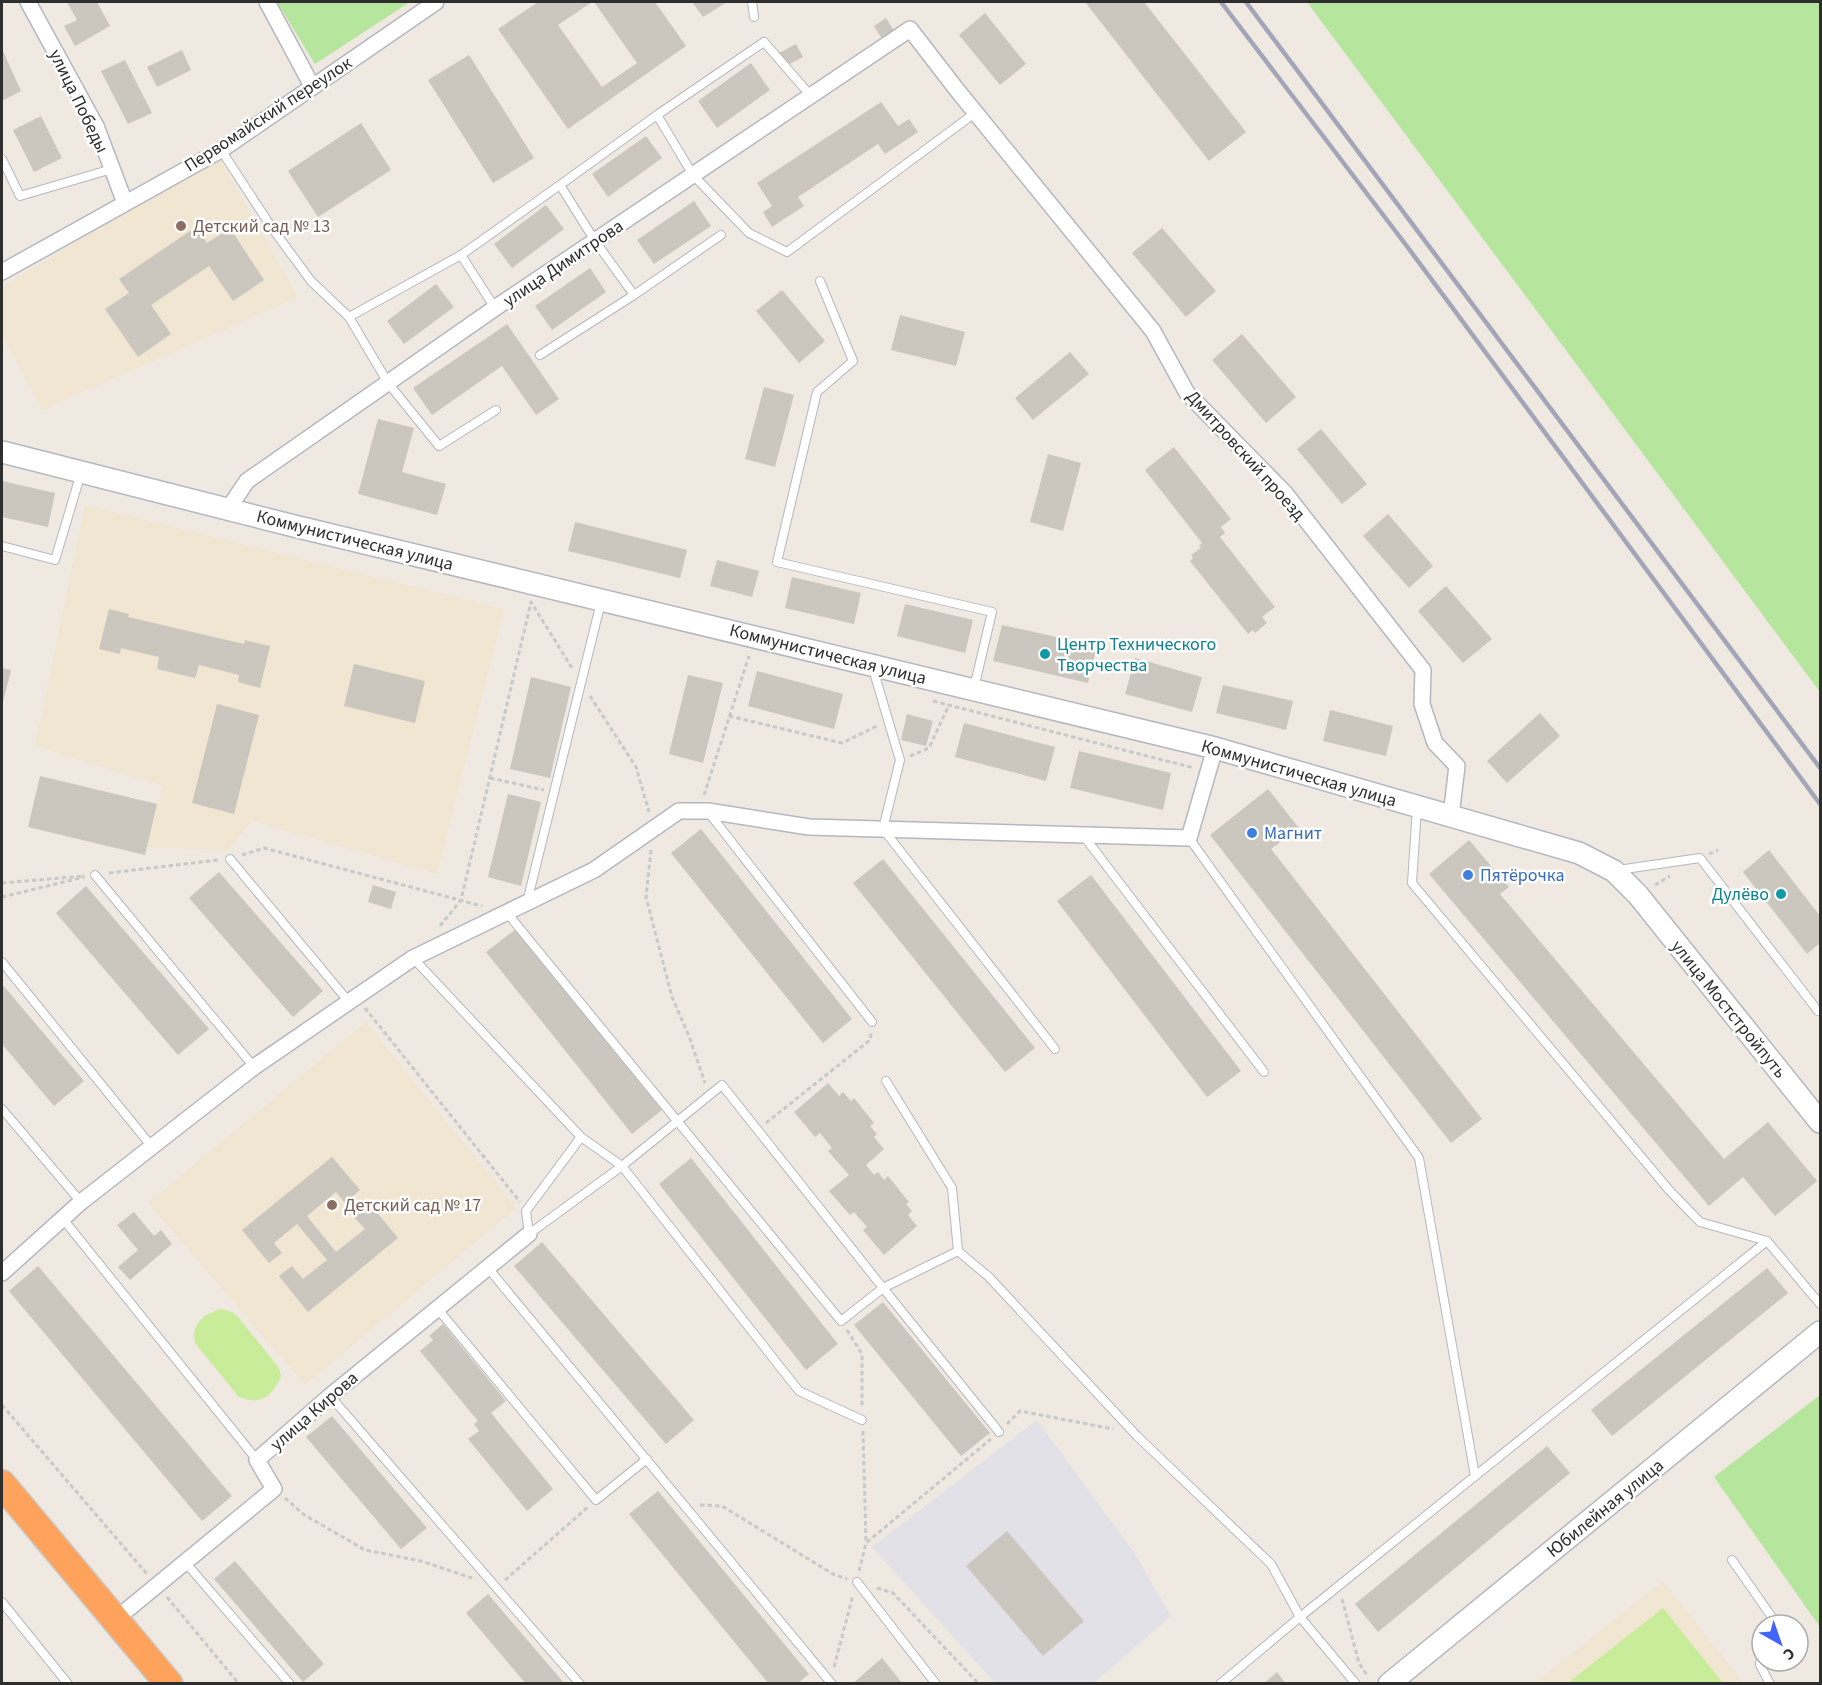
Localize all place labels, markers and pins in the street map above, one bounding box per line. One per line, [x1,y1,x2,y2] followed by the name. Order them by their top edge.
[193,214,330,239] place label: Детский сад № 13
[174,219,188,233] marker: Детский сад № 13
[1057,632,1216,678] place label: Центр Технического Творчества
[1038,647,1052,661] marker: Центр Технического Творчества
[1264,821,1322,846] place label: Магнит
[1245,826,1259,840] marker: Магнит
[1480,863,1565,888] place label: Пятёрочка
[1461,868,1475,882] marker: Пятёрочка
[1712,882,1769,907] place label: Дулёво
[1774,887,1788,901] marker: Дулёво
[344,1193,481,1218] place label: Детский сад № 17
[325,1198,339,1212] marker: Детский сад № 17

